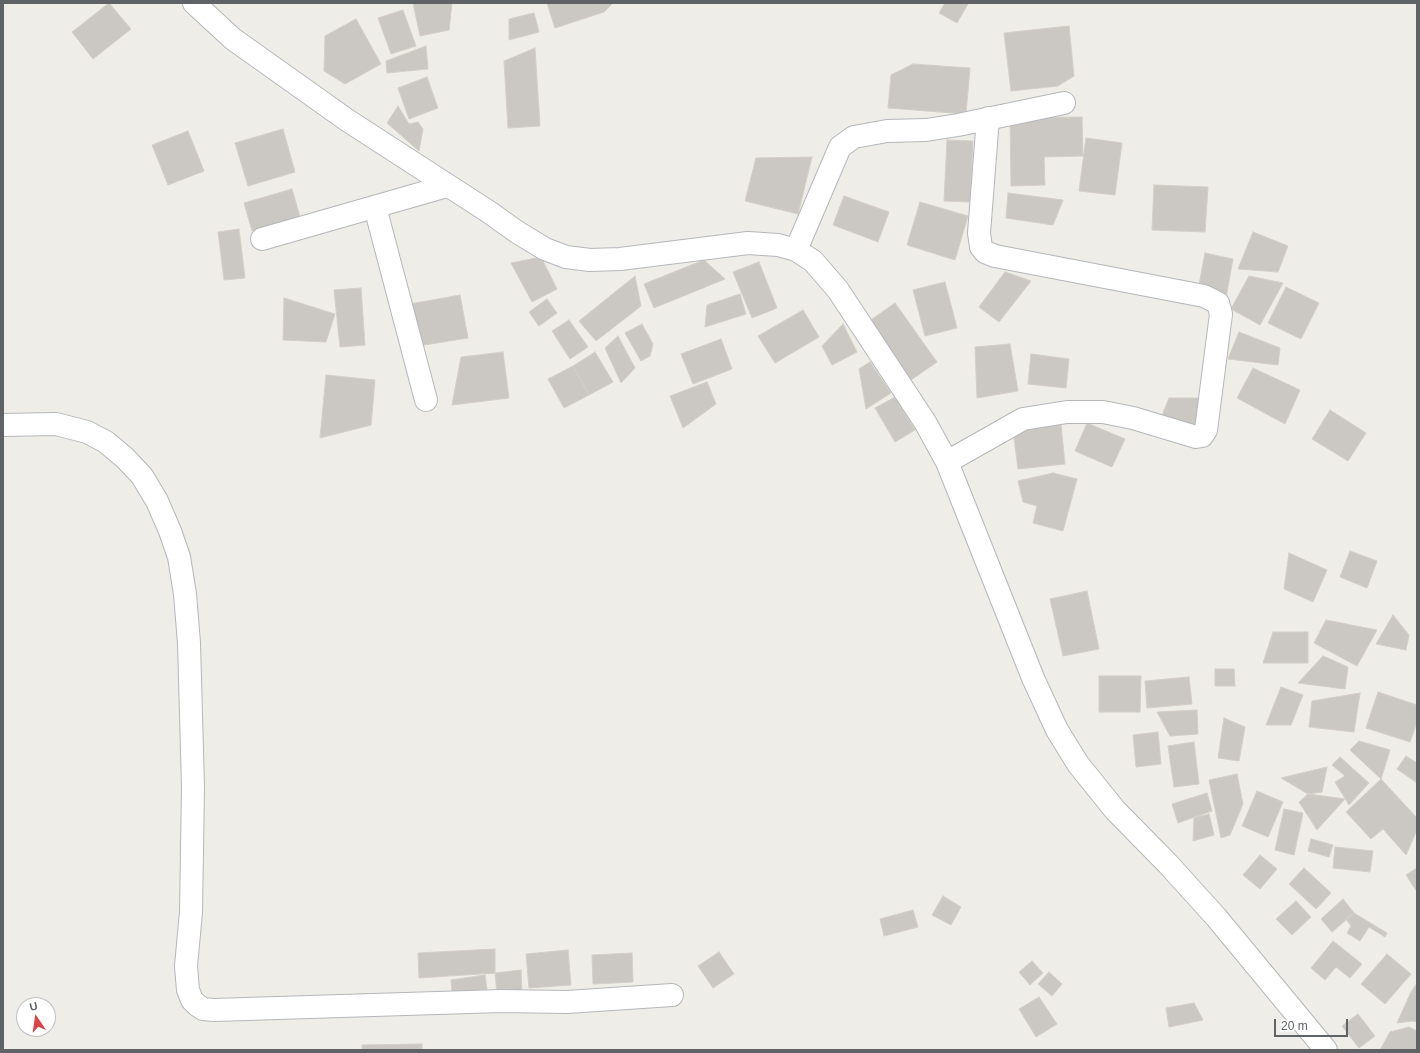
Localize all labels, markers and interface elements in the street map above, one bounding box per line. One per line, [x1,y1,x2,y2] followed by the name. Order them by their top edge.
[16,997,56,1037] north arrow
[28,1000,39,1013] text: U
[1276,1011,1350,1037] scale bar
[1281,1019,1308,1033] text: 20 m

